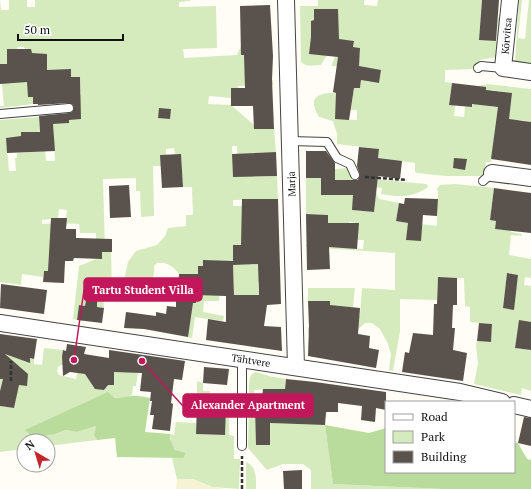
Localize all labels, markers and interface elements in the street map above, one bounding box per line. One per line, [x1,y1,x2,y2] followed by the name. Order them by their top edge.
[18,16,123,42] scale bar
[498,17,515,55] street label: Kõrvitsa
[24,22,51,37] text: 50 m
[285,171,298,197] street label: Marja
[84,278,202,301] callout: Tartu Student Villa
[92,283,194,297] text: Tartu Student Villa
[231,351,271,370] street label: Tähtvere
[183,394,313,417] callout: Alexander Apartment
[191,398,306,412] text: Alexander Apartment
[385,401,515,473] legend
[421,409,448,424] text: Road
[421,429,446,444] text: Park
[16,433,56,473] north arrow
[22,437,38,453] text: N
[421,449,467,464] text: Building

